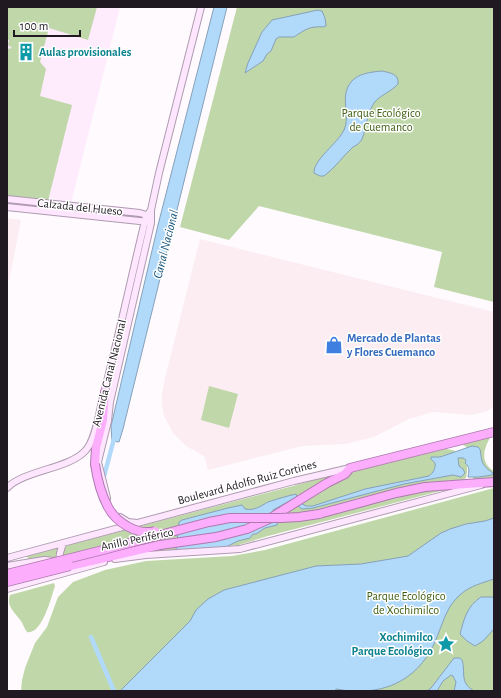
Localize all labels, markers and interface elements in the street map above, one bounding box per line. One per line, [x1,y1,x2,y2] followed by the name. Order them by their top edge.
[14,12,80,38] scale bar
[20,20,48,32] text: 100 m
[16,42,36,62] building icon: Aulas provisionales
[39,46,132,58] place label: Aulas provisionales
[341,107,421,133] park label: Parque Ecológico de Cuemanco
[37,197,123,217] street label: Calzada del Hueso
[152,209,181,280] water label: Canal Nacional
[90,318,128,428] street label: Avenida Canal Nacional
[346,332,441,359] place label: Mercado de Plantas y Flores Cuemanco
[324,335,344,355] shop icon: Mercado de Plantas y Flores Cuemanco
[176,458,318,506] street label: Boulevard Adolfo Ruiz Cortines
[100,525,175,553] street label: Anillo Periférico
[366,590,446,616] park label: Parque Ecológico de Xochimilco
[352,631,433,657] place label: Xochimilco Parque Ecológico
[436,634,456,654] place icon: Xochimilco Parque Ecológico

